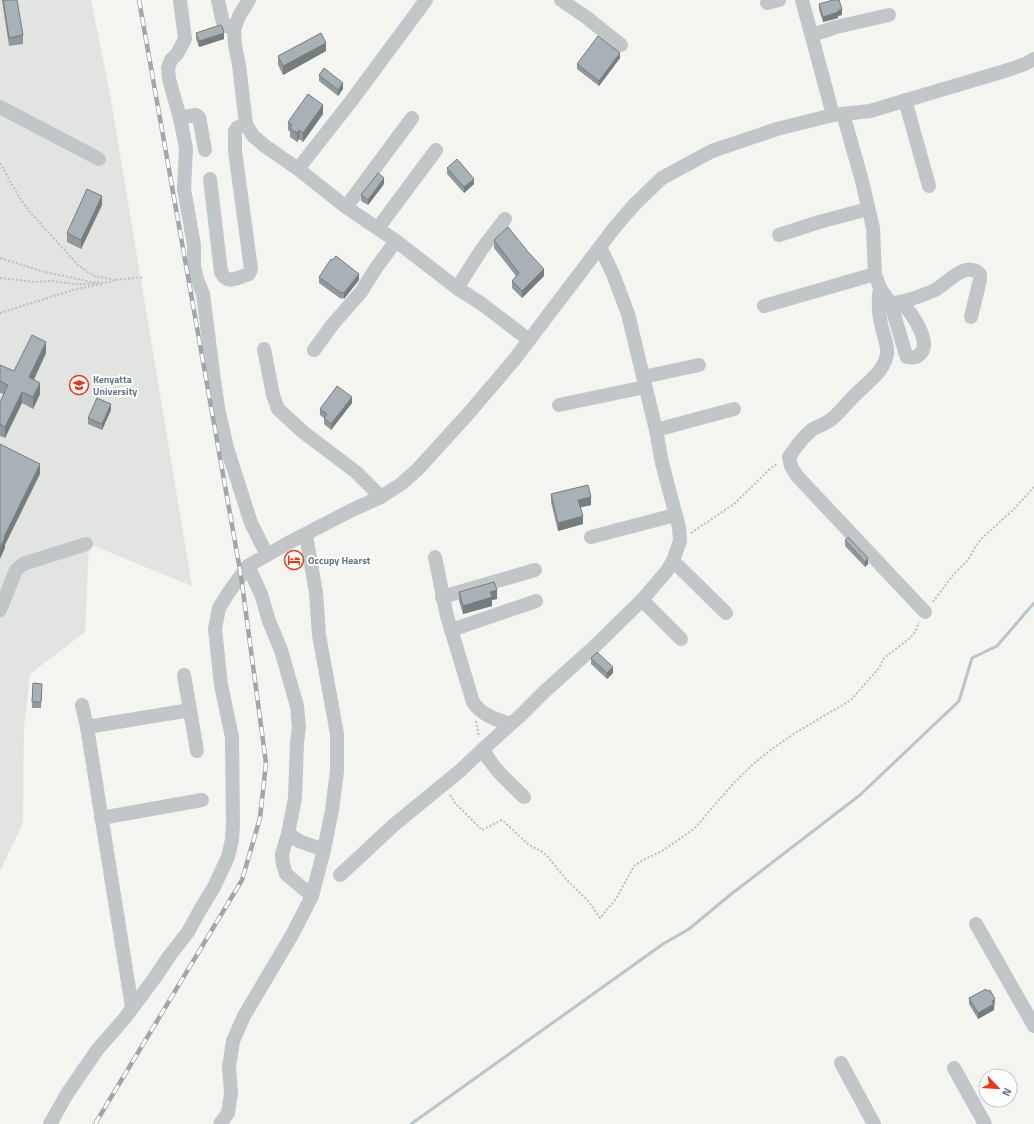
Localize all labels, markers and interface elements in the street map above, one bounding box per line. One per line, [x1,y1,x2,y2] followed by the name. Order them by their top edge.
[93,372,137,399] place label: Kenyatta University
[68,374,90,396] school or university icon: Kenyatta University
[283,549,305,571] hotel icon: Occupy Hearst
[308,553,371,568] place label: Occupy Hearst
[978,1068,1018,1108] north arrow
[998,1085,1016,1099] text: N

